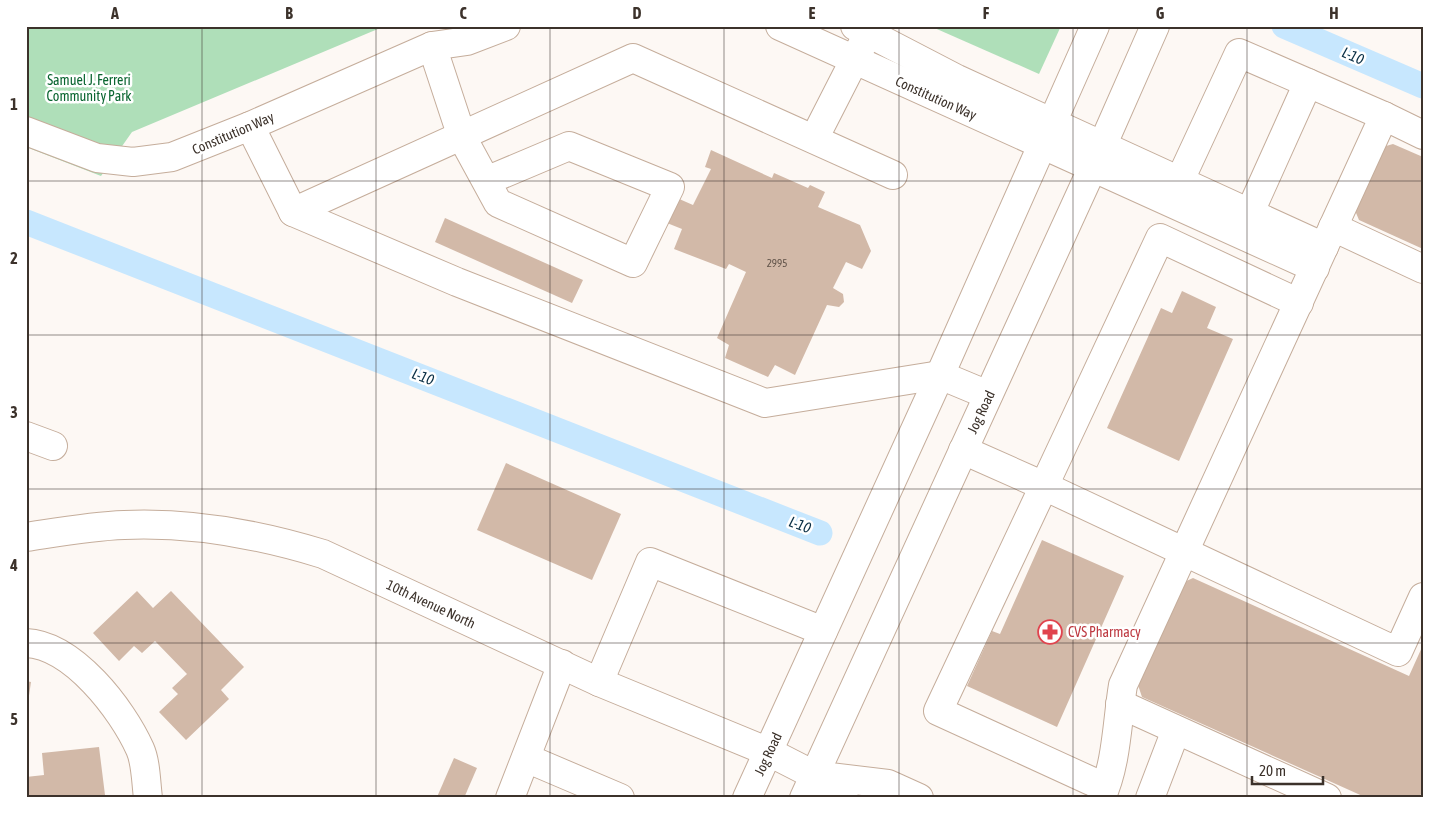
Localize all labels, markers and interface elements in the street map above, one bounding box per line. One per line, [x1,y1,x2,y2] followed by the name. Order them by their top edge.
[110,4,119,22] text: A
[285,4,293,22] text: B
[459,4,467,22] text: C
[633,4,642,22] text: D
[809,4,816,22] text: E
[983,4,990,22] text: F
[1156,4,1165,22] text: G
[1329,4,1339,22] text: H
[1340,43,1367,68] water label: L-10
[47,72,131,104] park label: Samuel J. Ferreri Community Park
[893,73,979,123] street label: Constitution Way
[10,95,18,113] text: 1
[190,109,276,157] street label: Constitution Way
[10,249,18,267] text: 2
[767,257,787,269] house number: 2995
[410,365,437,388] water label: L-10
[964,388,998,436] street label: Jog Road
[10,403,18,421] text: 3
[787,513,814,536] water label: L-10
[9,556,18,574] text: 4
[384,576,478,632] street label: 10th Avenue North
[1037,619,1063,645] pharmacy icon: CVS Pharmacy
[1068,624,1141,640] place label: CVS Pharmacy
[10,710,18,728] text: 5
[751,730,785,778] street label: Jog Road
[1252,754,1323,786] scale bar
[1259,762,1286,779] text: 20 m

